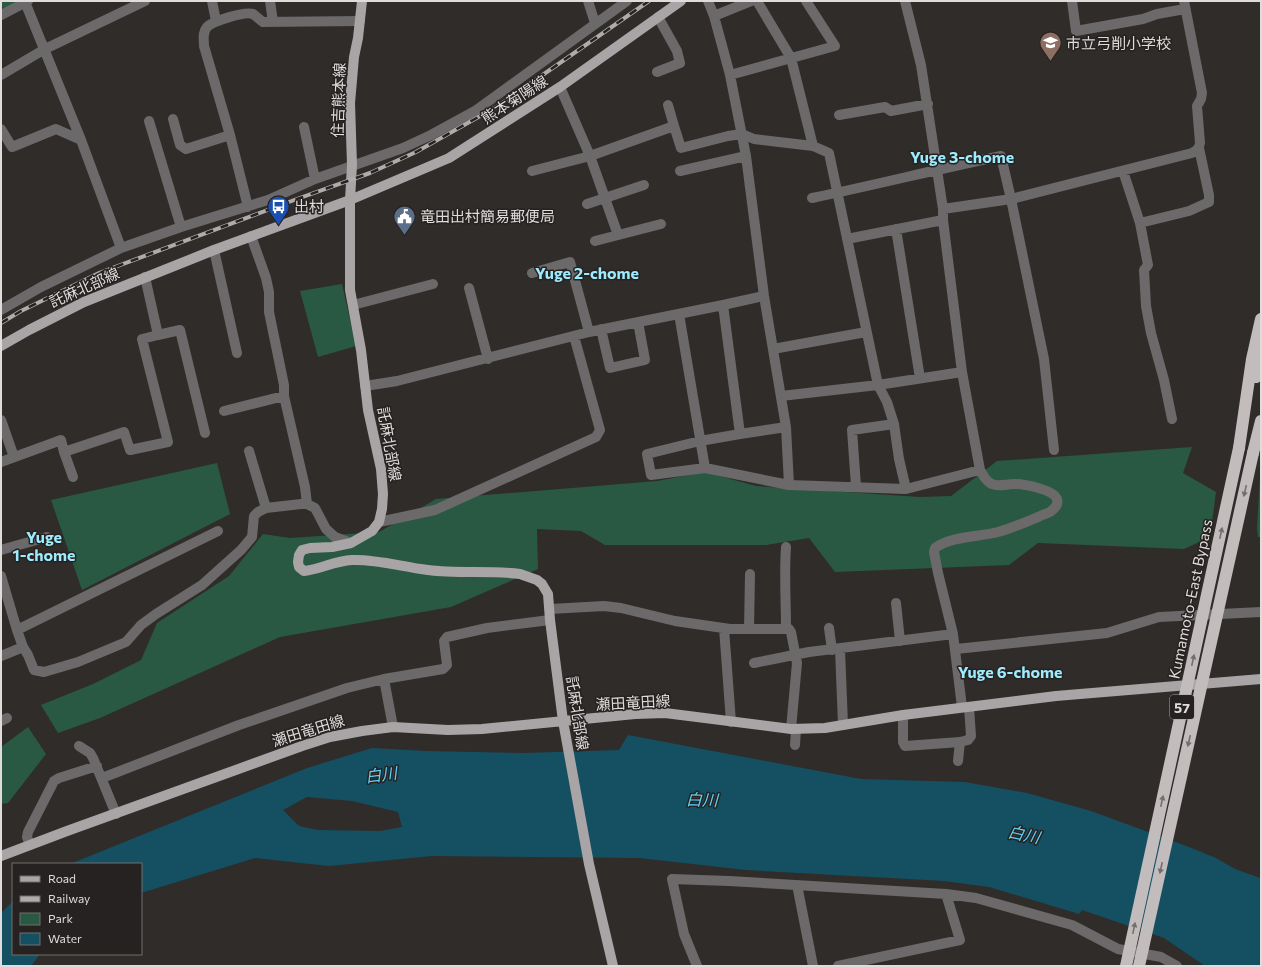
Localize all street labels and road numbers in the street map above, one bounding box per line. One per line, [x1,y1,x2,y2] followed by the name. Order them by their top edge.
[328,62,348,138] street label: 住吉熊本線
[478,71,550,127] street label: 熊本菊陽線
[46,264,122,310] street label: 託麻北部線
[375,405,405,483] street label: 託麻北部線
[1164,517,1216,680] street label: Kumamoto-East Bypass
[563,675,593,751] street label: 託麻北部線
[595,691,671,713] street label: 瀬田竜田線
[1170,695,1194,719] road number: 57
[269,710,347,750] street label: 瀬田竜田線

